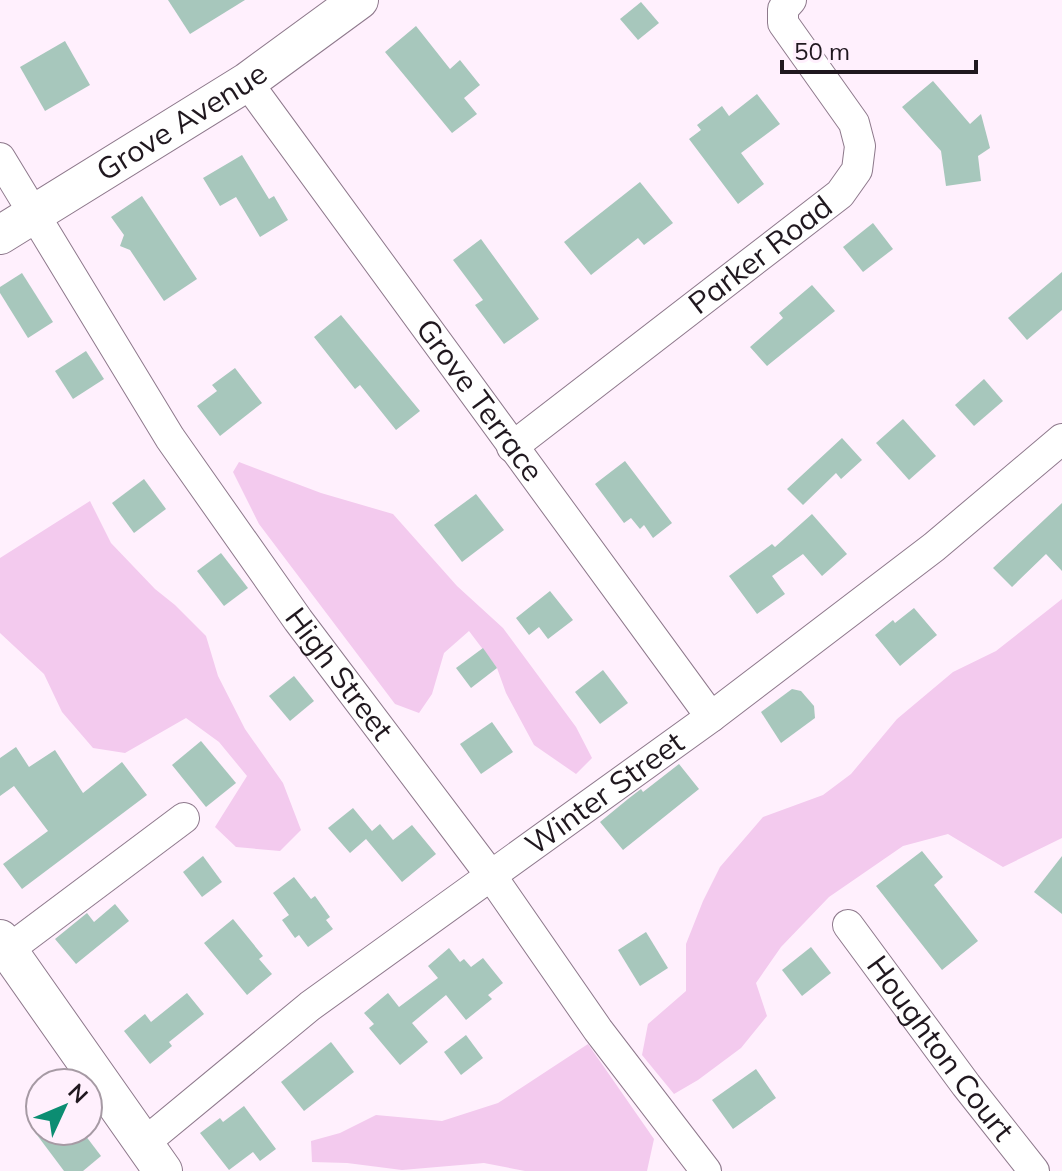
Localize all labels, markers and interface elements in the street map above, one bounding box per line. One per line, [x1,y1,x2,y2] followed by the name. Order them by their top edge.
[782,24,976,74] scale bar
[794,36,850,66] text: 50 m
[89,54,274,189] street label: Grove Avenue
[681,187,839,322] street label: Parker Road
[408,311,552,488] street label: Grove Terrace
[277,600,402,748] street label: High Street
[517,723,691,863] street label: Winter Street
[859,948,1023,1148] street label: Houghton Court
[24,1067,104,1147] north arrow
[63,1077,94,1109] text: N

